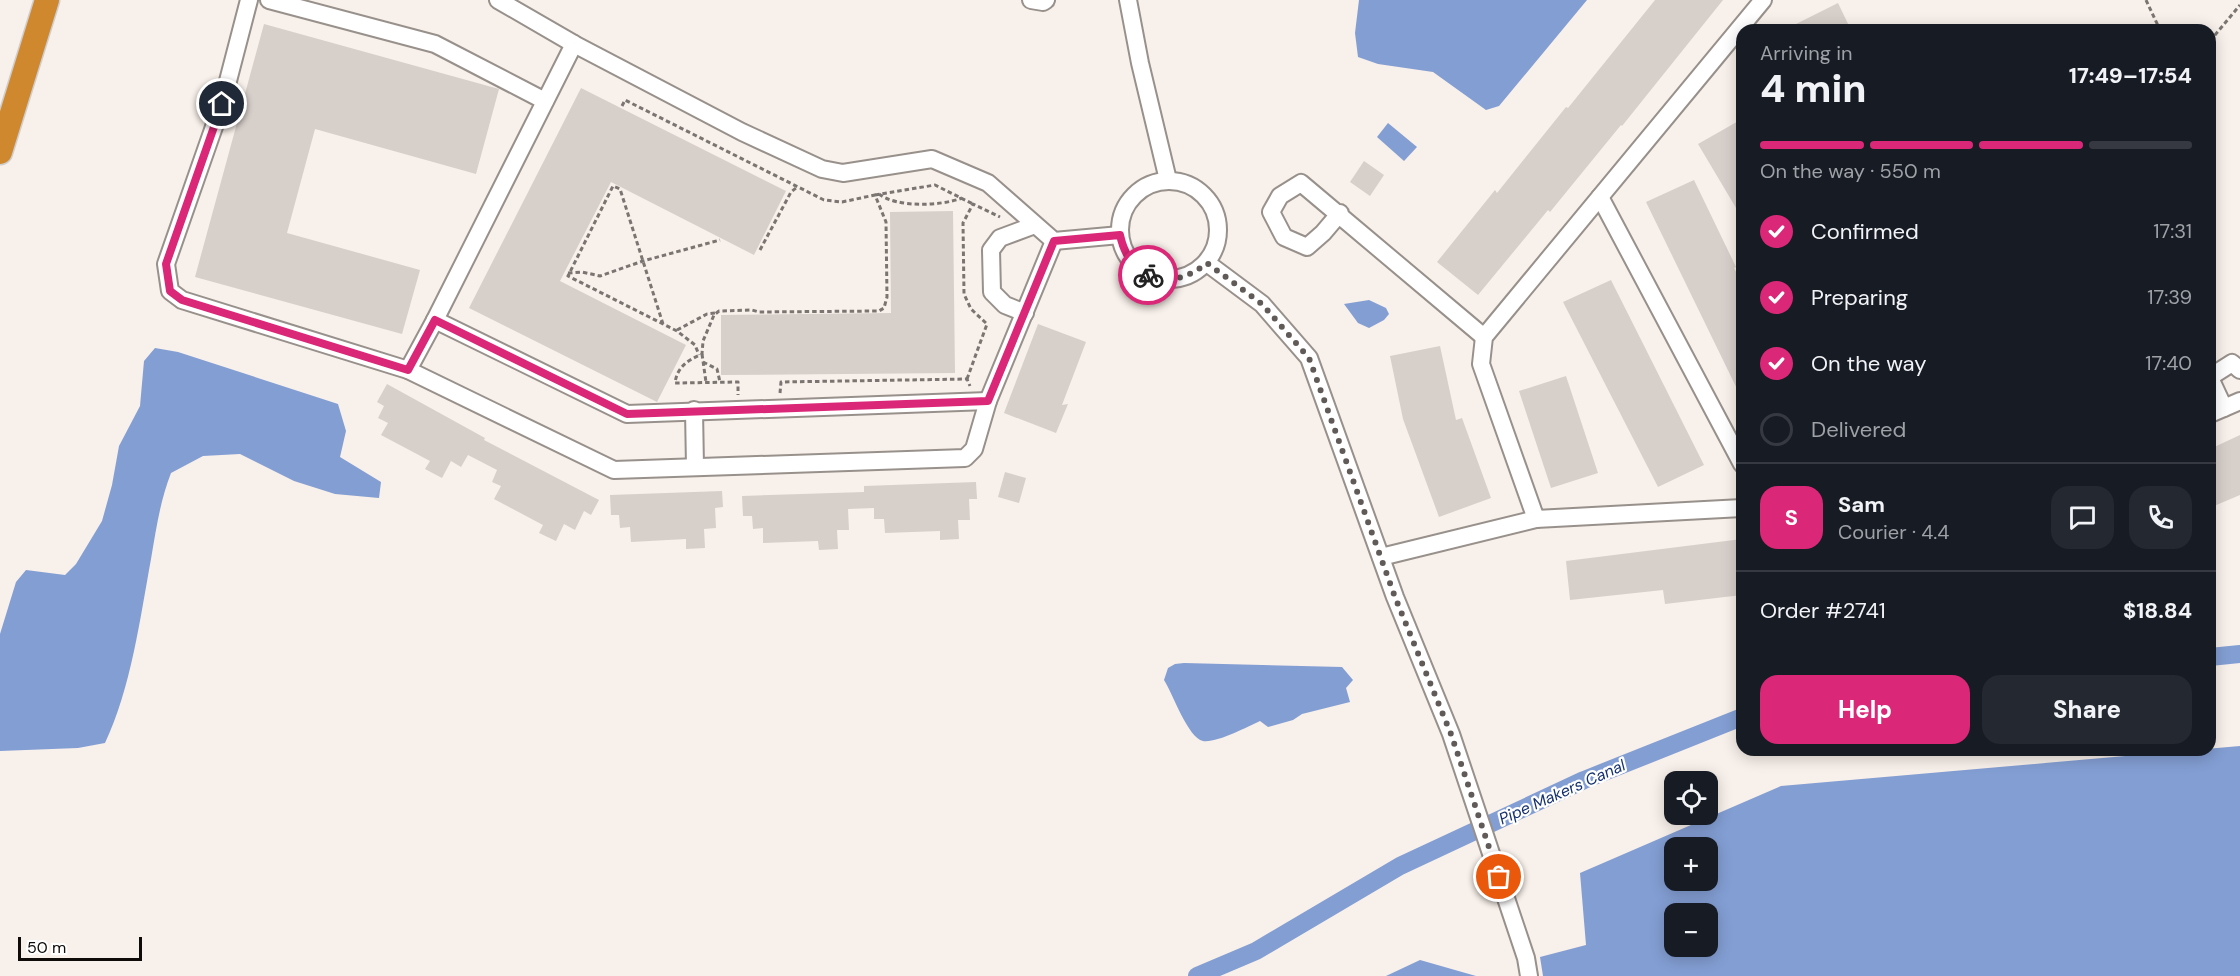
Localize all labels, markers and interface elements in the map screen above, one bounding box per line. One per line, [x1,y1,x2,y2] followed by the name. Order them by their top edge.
[1760,40,1852,66] text: Arriving in
[2069,61,2192,90] text: 17:49–17:54
[1760,63,1867,114] text: 4 min
[196,78,247,129] pin
[205,87,238,120] icon: home
[1760,158,1941,184] text: On the way · 550 m
[1760,215,1793,248] icon: check
[1811,217,1919,246] text: Confirmed
[2153,218,2192,244] text: 17:31
[1118,245,1178,305] courier
[1132,259,1165,292] icon: bike
[1760,281,1793,314] icon: check
[1811,283,1908,312] text: Preparing
[2147,284,2192,310] text: 17:39
[1760,347,1793,380] icon: check
[1811,349,1926,378] text: On the way
[2145,350,2192,376] text: 17:40
[1811,415,1906,444] text: Delivered
[2051,486,2114,549] button: chat
[2129,486,2192,549] button: phone
[1838,490,1885,519] text: Sam
[1785,503,1798,532] text: S
[1838,519,1949,545] text: Courier · 4.4
[1760,596,1886,625] text: Order #2741
[2123,596,2192,625] text: $18.84
[1760,675,1970,744] button: Help
[1982,675,2192,744] button: Share
[1495,754,1629,829] water label: Pipe Makers Canal
[1664,771,1718,957] map controls
[1664,771,1718,825] button: locate
[1664,837,1718,891] button: +
[1473,851,1524,902] pin
[1482,860,1515,893] icon: bag
[1664,903,1718,957] button: −
[18,934,142,962] scale bar
[27,937,66,958] text: 50 m

